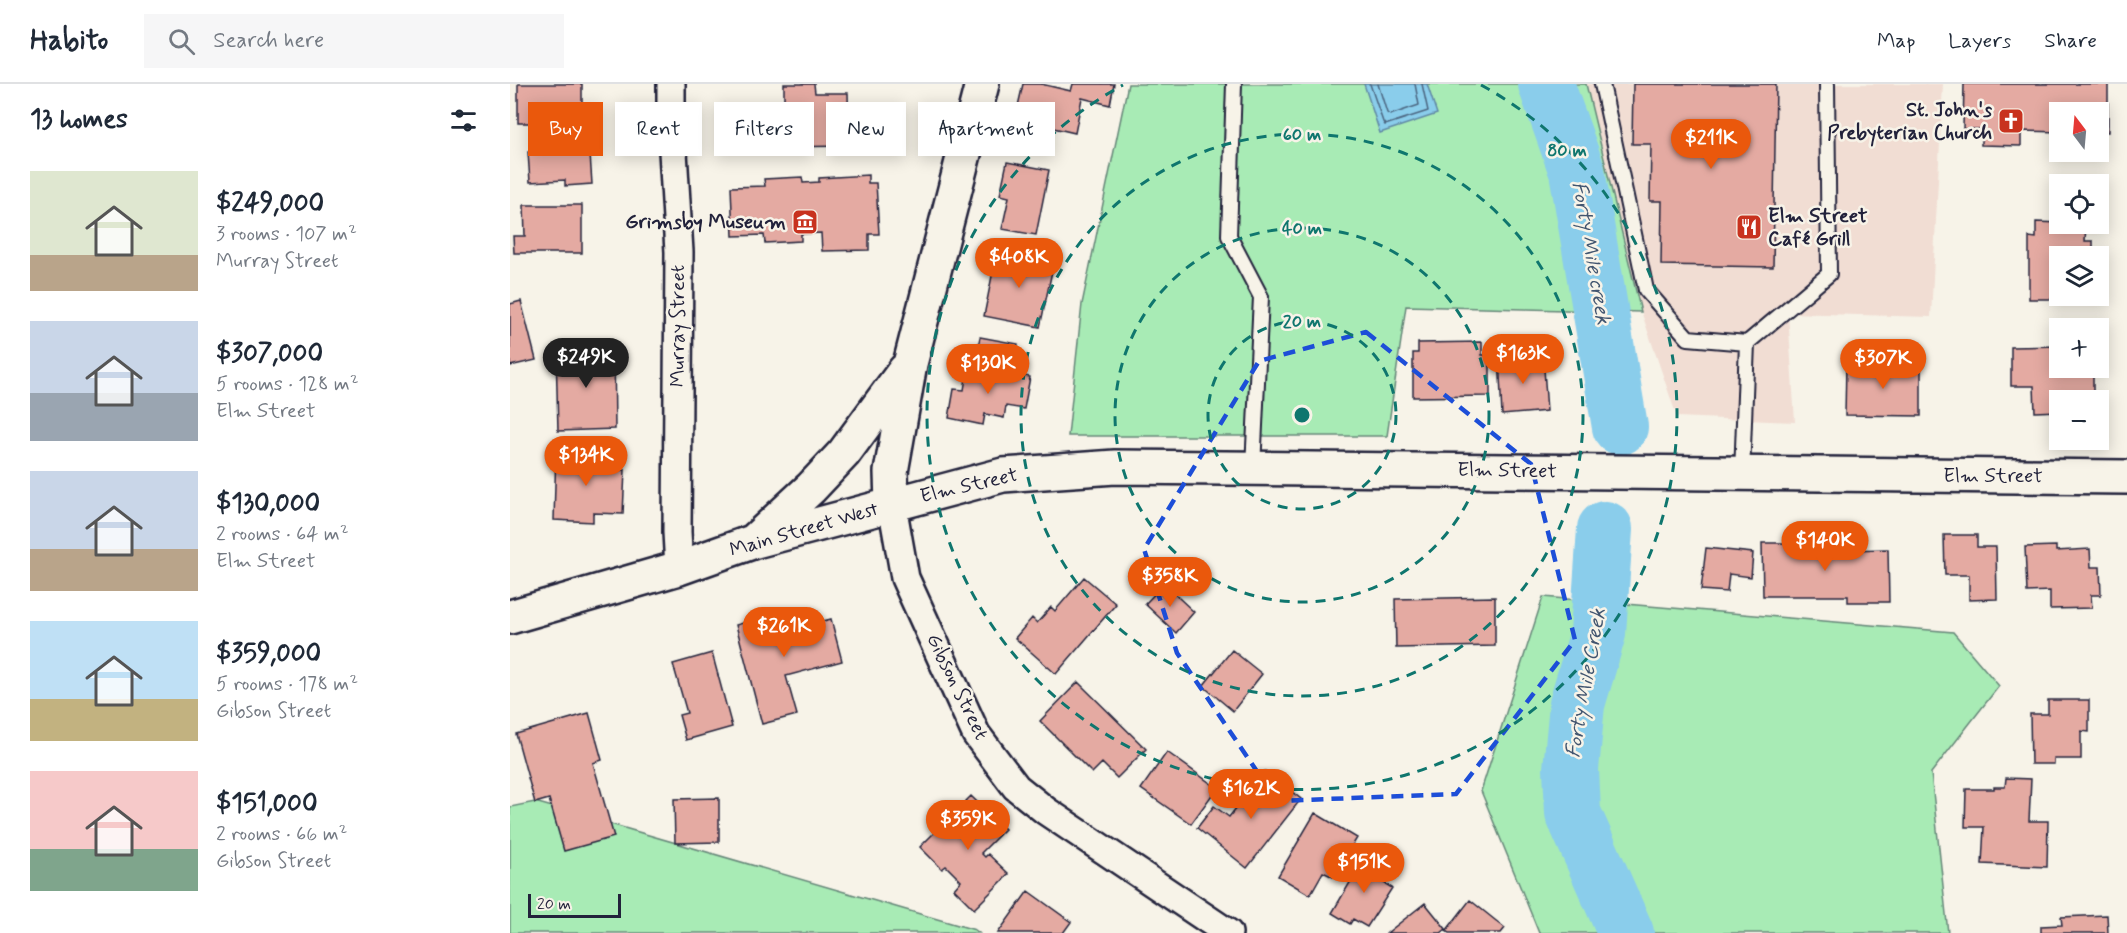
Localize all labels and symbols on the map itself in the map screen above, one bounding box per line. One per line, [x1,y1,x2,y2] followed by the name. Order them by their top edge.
[1827,97,1992,147] place label: St. John's Prebyterian Church
[2049,102,2109,162] north arrow
[1996,106,2026,136] church icon: St. John's Prebyterian Church
[1669,119,1753,170] pin: $211K
[1283,123,1321,147] text: 60 m
[1547,139,1587,163] text: 80 m
[1565,179,1617,327] water label: Forty Mile creek
[1768,203,1868,253] place label: Elm Street Café Grill
[790,207,820,237] museum icon: Grimsby Museum
[625,209,786,236] place label: Grimsby Museum
[1734,212,1764,242] restaurant icon: Elm Street Café Grill
[1282,217,1322,241] text: 40 m
[977,238,1061,289] pin: $408K
[665,265,692,387] street label: Murray Street
[1283,310,1321,334] text: 20 m
[1481,334,1565,385] pin: $163K
[544,338,628,389] pin: $249K
[1841,339,1925,390] pin: $307K
[946,344,1030,395] pin: $130K
[1292,405,1312,425] centre of rings
[544,436,628,487] pin: $134K
[1457,457,1557,485] street label: Elm Street
[918,462,1020,510] street label: Elm Street
[1943,463,2043,490] street label: Elm Street
[727,496,882,564] street label: Main Street West
[1783,521,1867,572] pin: $140K
[1128,557,1212,608] pin: $358K
[1559,606,1613,760] water label: Forty Mile Creek
[742,607,826,658] pin: $261K
[920,629,994,745] street label: Gibson Street
[1209,769,1293,820] pin: $162K
[926,800,1010,851] pin: $359K
[1322,843,1406,894] pin: $151K
[528,891,621,918] scale bar

